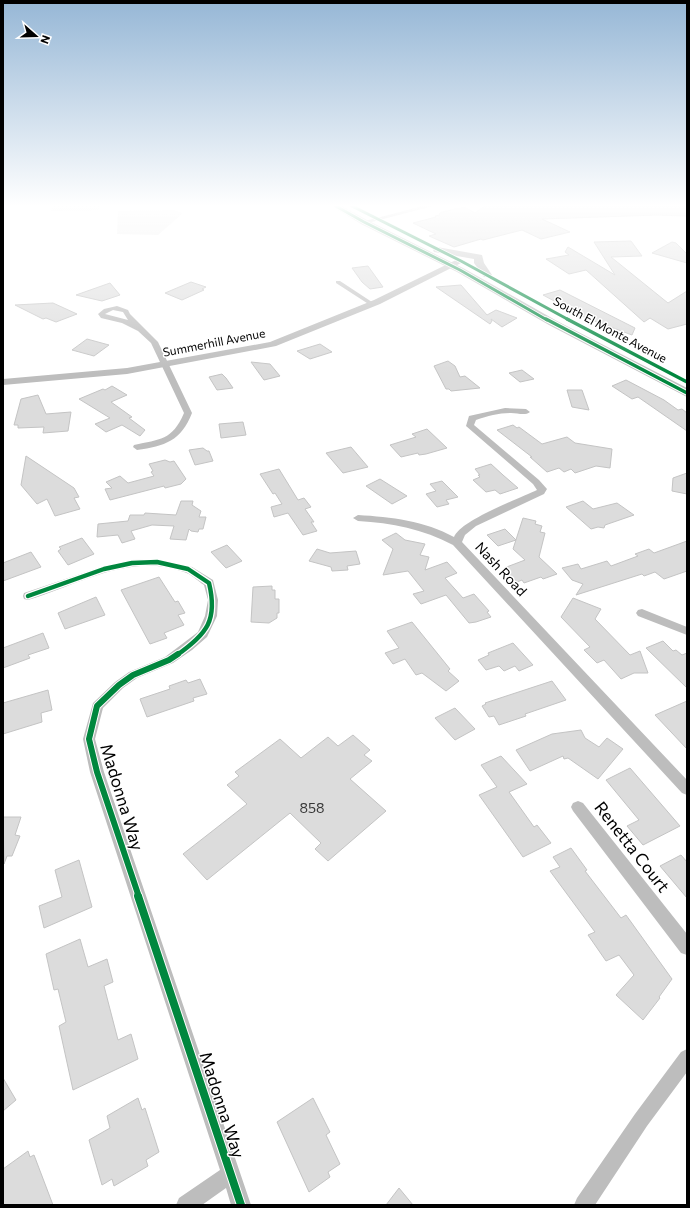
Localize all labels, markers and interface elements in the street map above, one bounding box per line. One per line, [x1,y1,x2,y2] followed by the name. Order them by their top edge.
[16,16,56,56] north arrow
[38,33,53,46] text: N
[551,293,670,365] street label: South El Monte Avenue
[161,325,266,359] street label: Summerhill Avenue
[472,538,531,599] street label: Nash Road
[96,741,149,853] street label: Madonna Way
[590,797,674,896] street label: Renetta Court
[299,799,325,816] house number: 858
[195,1049,250,1161] street label: Madonna Way

